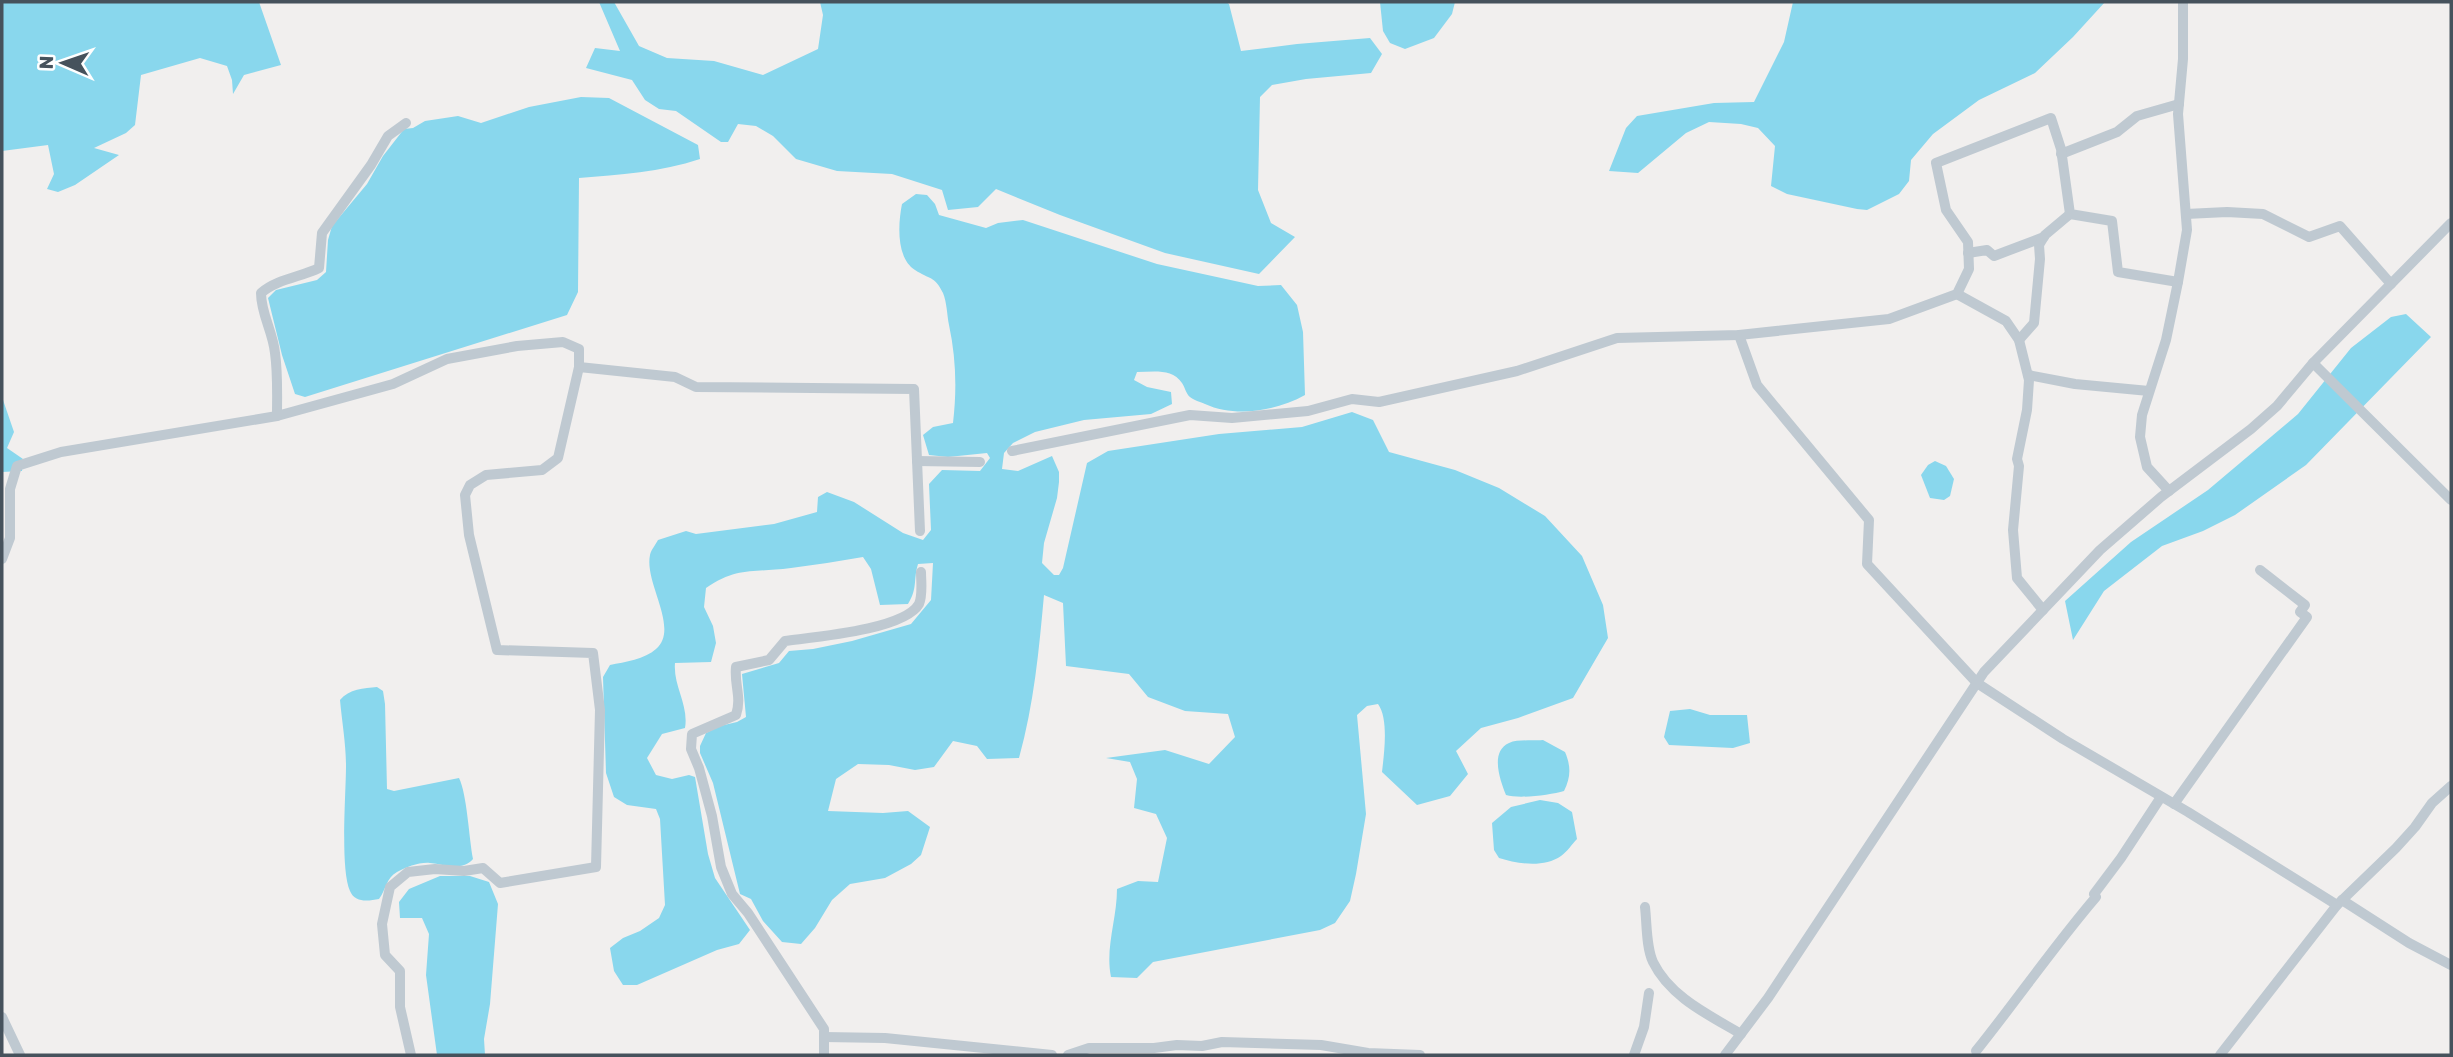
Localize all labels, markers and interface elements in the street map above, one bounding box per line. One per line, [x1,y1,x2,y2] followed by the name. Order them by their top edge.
[28,28,98,98] north arrow
[35,55,58,70] text: N

